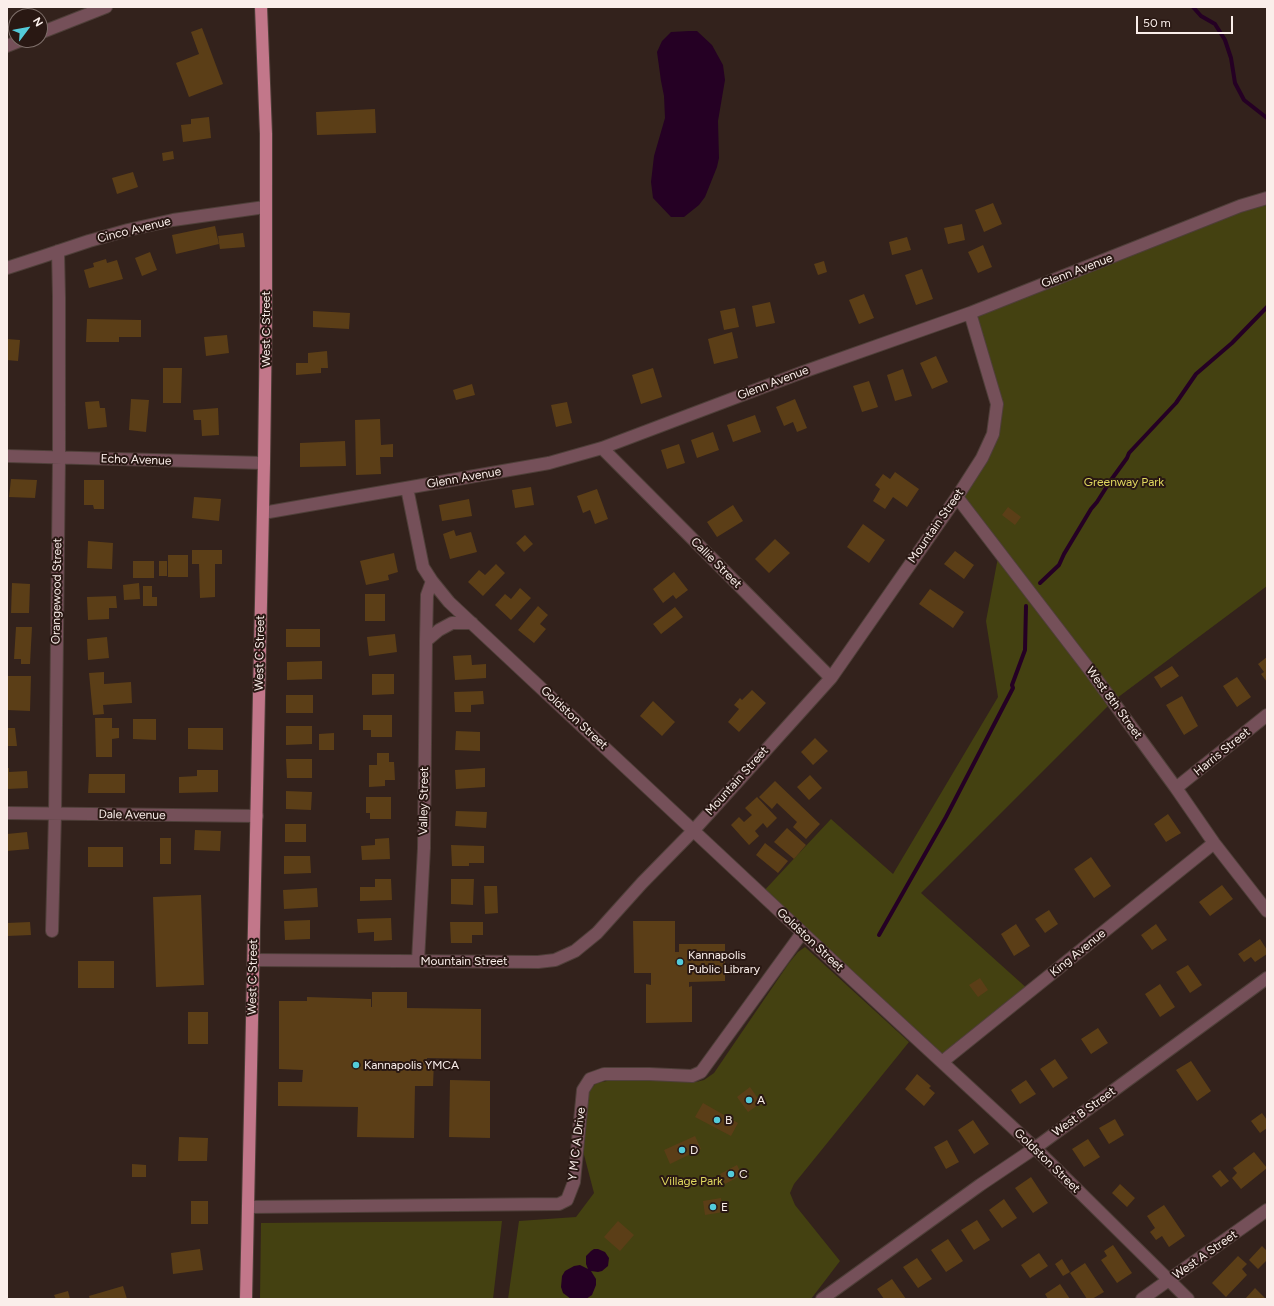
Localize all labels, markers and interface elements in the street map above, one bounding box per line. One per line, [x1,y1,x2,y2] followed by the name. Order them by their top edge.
[8,8,48,48] north arrow
[1138,8,1235,34] scale bar
[30,15,46,29] text: N
[1143,16,1171,30] text: 50 m
[96,214,172,246] street label: Cinco Avenue
[1039,251,1115,291] street label: Glenn Avenue
[259,291,273,367] street label: West C Street
[735,363,811,403] street label: Glenn Avenue
[100,452,172,468] street label: Echo Avenue
[426,464,502,492] street label: Glenn Avenue
[1084,475,1164,489] park label: Greenway Park
[905,486,967,566] street label: Mountain Street
[688,535,744,591] street label: Callie Street
[49,538,65,644] street label: Orangewood Street
[252,615,268,691] street label: West C Street
[1083,664,1145,742] street label: West 8th Street
[538,683,610,753] street label: Goldston Street
[1191,725,1253,779] street label: Harris Street
[702,744,772,818] street label: Mountain Street
[416,767,432,835] street label: Valley Street
[98,807,166,823] street label: Dale Avenue
[774,905,846,975] street label: Goldston Street
[1047,926,1109,980] street label: King Avenue
[245,939,261,1015] street label: West C Street
[688,948,760,976] place label: Kannapolis Public Library
[420,954,508,968] street label: Mountain Street
[675,957,685,967] marker: Kannapolis Public Library
[364,1058,459,1072] place label: Kannapolis YMCA
[351,1060,361,1070] marker: Kannapolis YMCA
[1050,1084,1118,1140] street label: West B Street
[757,1093,765,1107] place label: A
[744,1095,754,1105] marker: A
[565,1107,589,1181] street label: Y M C A Drive
[725,1113,732,1127] place label: B
[712,1115,722,1125] marker: B
[1011,1126,1083,1196] street label: Goldston Street
[690,1143,698,1157] place label: D
[677,1145,687,1155] marker: D
[739,1167,748,1181] place label: C
[726,1169,736,1179] marker: C
[661,1174,723,1188] park label: Village Park
[721,1200,728,1214] place label: E
[708,1202,718,1212] marker: E
[1170,1227,1240,1283] street label: West A Street

